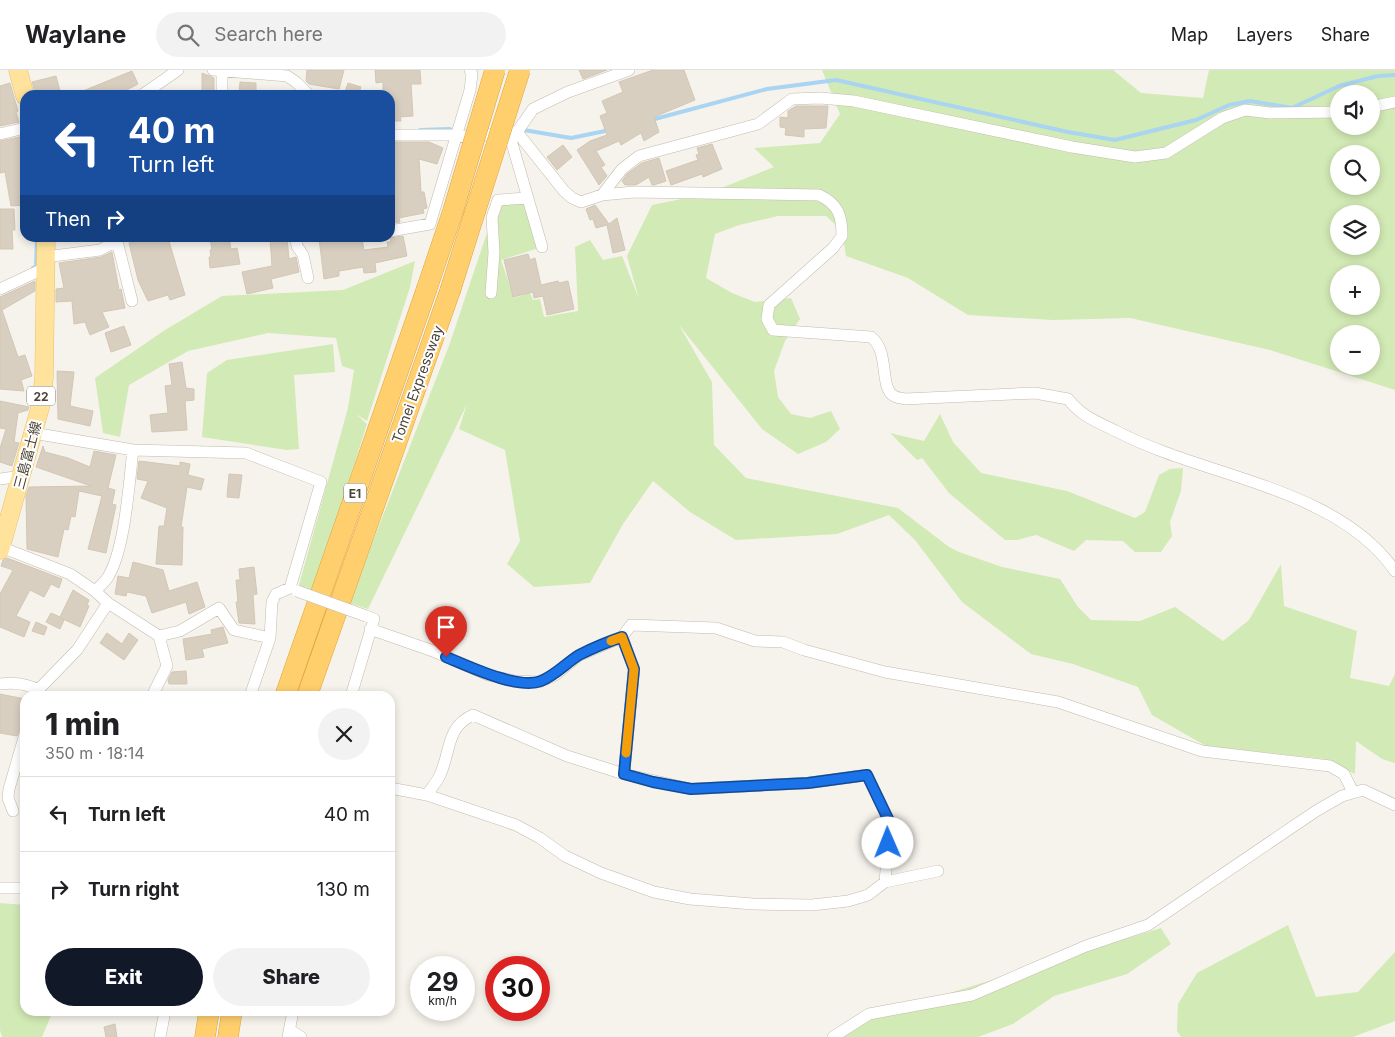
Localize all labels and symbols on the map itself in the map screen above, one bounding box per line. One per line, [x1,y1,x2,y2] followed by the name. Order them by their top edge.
[388,323,446,445] street label: Tomei Expressway
[27,386,55,406] road number: 22
[10,419,44,491] street label: 三島富士線
[344,483,366,502] road number: E1
[425,606,467,657] pin
[861,816,913,868] position arrow
[485,956,550,1021] speed limit sign: 30

